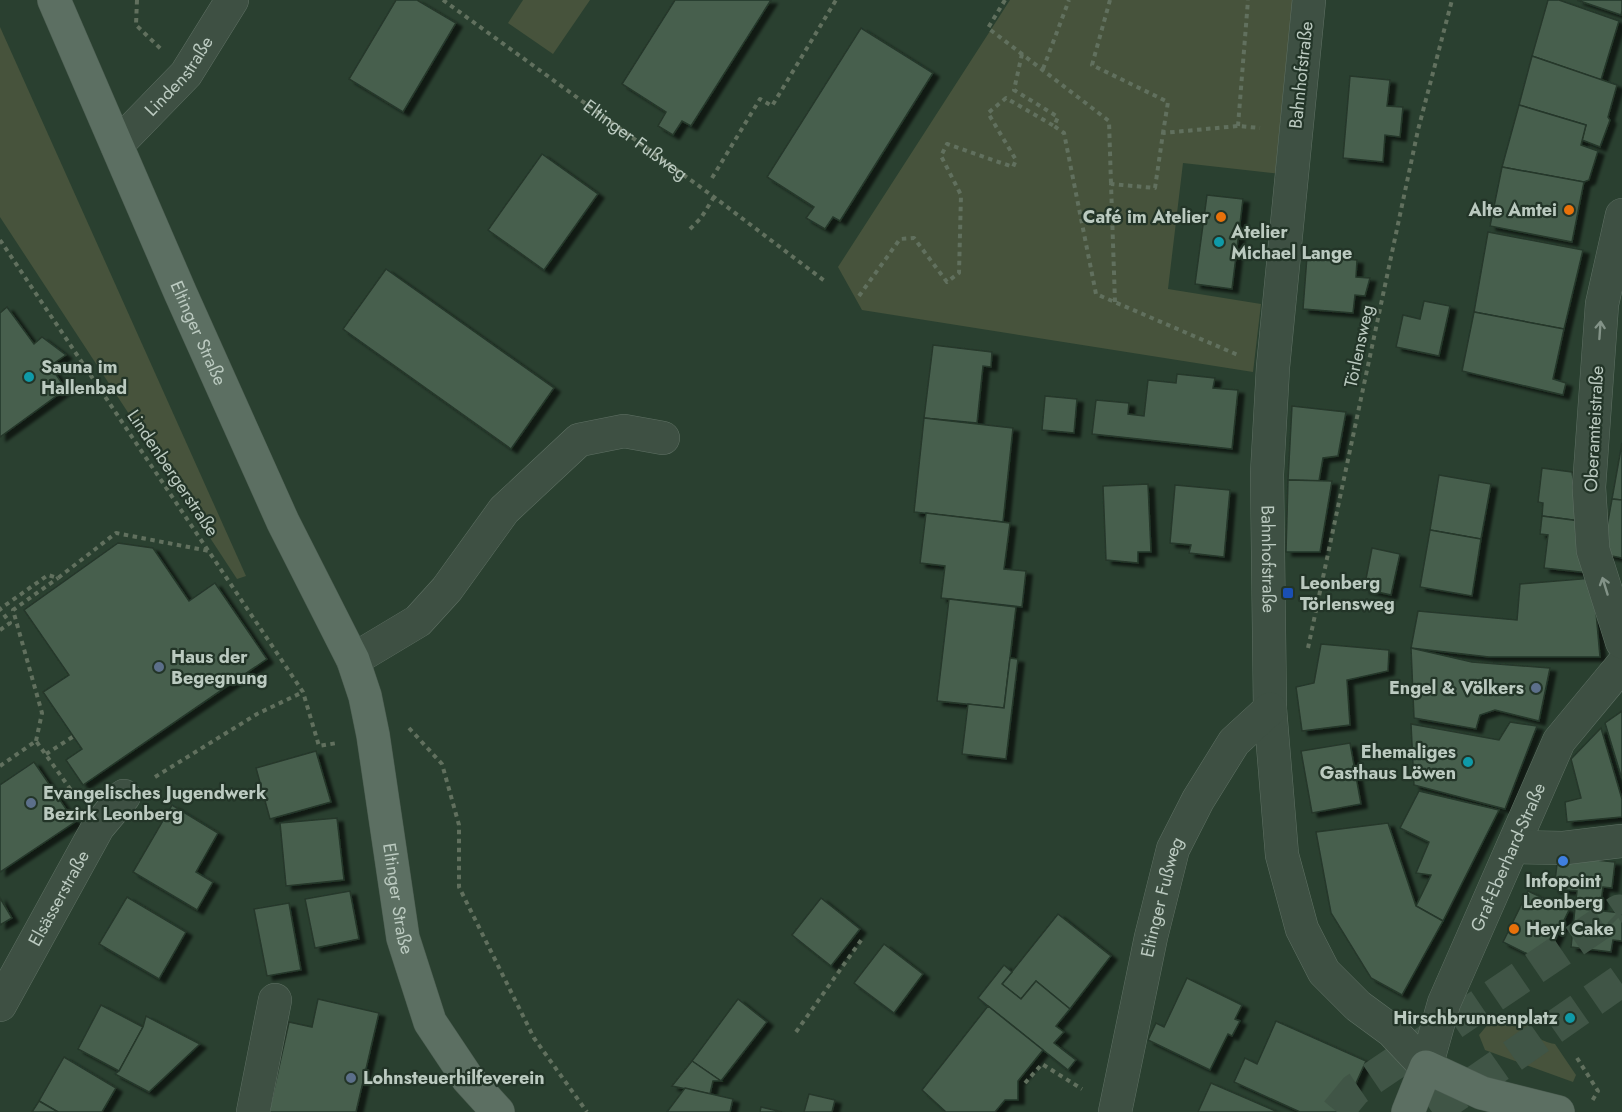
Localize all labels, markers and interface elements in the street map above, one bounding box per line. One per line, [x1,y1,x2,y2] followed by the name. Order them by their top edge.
[1282,20,1320,130] street label: Bahnhofstraße
[139,31,220,122] street label: Lindenstraße
[578,93,693,187] street label: Eltinger Fußweg
[1467,197,1557,223] place label: Alte Amtei
[1562,203,1576,217] marker: Alte Amtei
[1083,204,1210,230] place label: Café im Atelier
[1214,210,1228,224] marker: Café im Atelier
[1230,219,1352,266] place label: Atelier Michael Lange
[1212,235,1226,249] marker: Atelier Michael Lange
[164,277,233,390] street label: Eltinger Straße
[1338,302,1380,390] street label: Törlensweg
[1595,321,1606,340] one-way arrow
[41,354,127,401] place label: Sauna im Hallenbad
[1578,365,1610,493] street label: Oberamteistraße
[22,370,36,384] marker: Sauna im Hallenbad
[121,404,225,542] street label: Lindenbergerstraße
[1254,505,1282,613] street label: Bahnhofstraße
[1300,570,1395,617] place label: Leonberg Törlensweg
[1599,577,1610,596] one-way arrow
[1281,586,1295,600] marker: Leonberg Törlensweg
[171,644,268,691] place label: Haus der Begegnung
[152,660,166,674] marker: Haus der Begegnung
[1389,675,1524,701] place label: Engel & Völkers
[1529,681,1543,695] marker: Engel & Völkers
[1320,739,1456,786] place label: Ehemaliges Gasthaus Löwen
[1461,755,1475,769] marker: Ehemaliges Gasthaus Löwen
[1464,779,1552,936] street label: Graf-Eberhard-Straße
[43,780,267,827] place label: Evangelisches Jugendwerk Bezirk Leonberg
[24,796,38,810] marker: Evangelisches Jugendwerk Bezirk Leonberg
[1134,832,1190,960] street label: Eltinger Fußweg
[376,841,420,958] street label: Eltinger Straße
[22,845,96,951] street label: Elsässerstraße
[1556,854,1570,868] marker: Infopoint Leonberg
[1523,868,1603,915] place label: Infopoint Leonberg
[1526,916,1614,942] place label: Hey! Cake
[1507,922,1521,936] marker: Hey! Cake
[1393,1005,1559,1031] place label: Hirschbrunnenplatz
[1563,1011,1577,1025] marker: Hirschbrunnenplatz
[363,1065,545,1091] place label: Lohnsteuerhilfeverein
[344,1071,358,1085] marker: Lohnsteuerhilfeverein

